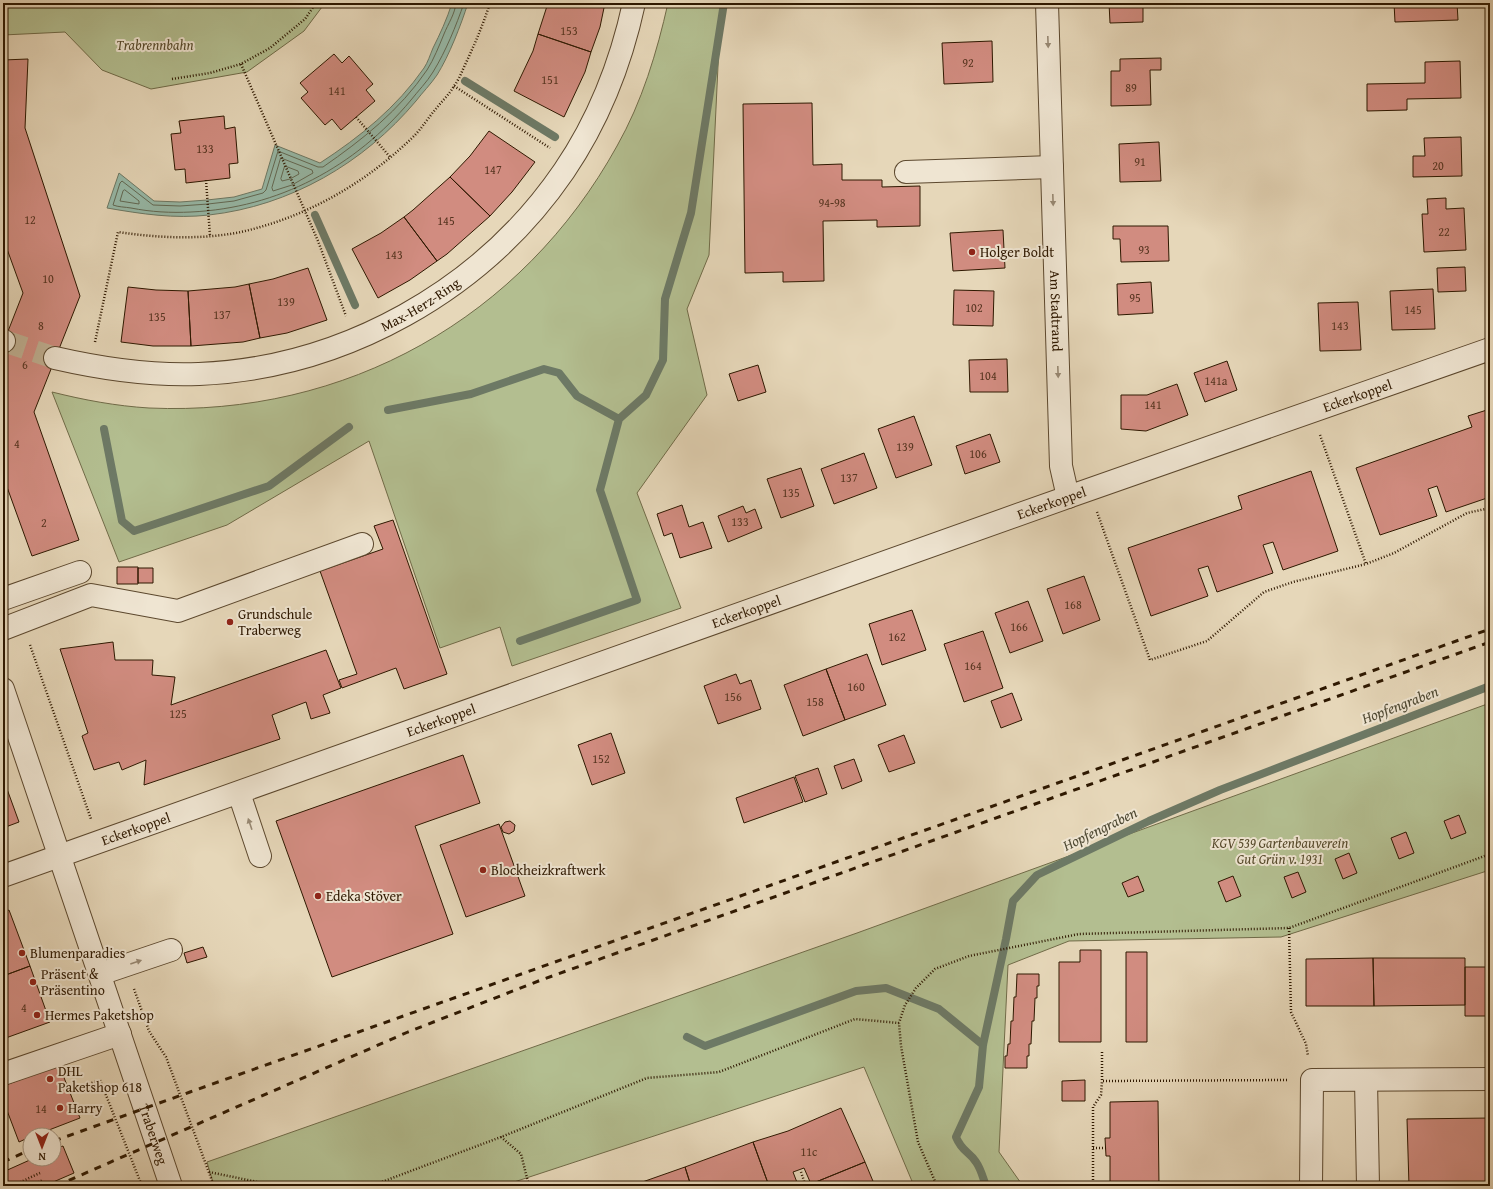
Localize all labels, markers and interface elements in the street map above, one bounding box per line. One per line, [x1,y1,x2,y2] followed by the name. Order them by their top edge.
[560,22,578,39] house number: 153
[116,35,194,55] park label: Trabrennbahn
[1045,36,1052,48] one-way arrow
[962,54,974,71] house number: 92
[541,71,559,88] house number: 151
[1125,79,1137,96] house number: 89
[328,82,346,99] house number: 141
[196,140,214,157] house number: 133
[1134,153,1146,170] house number: 91
[1432,157,1444,174] house number: 20
[484,161,502,178] house number: 147
[818,194,846,211] house number: 94-98
[1050,194,1056,207] one-way arrow
[24,211,36,228] house number: 12
[437,212,455,229] house number: 145
[1438,223,1450,240] house number: 22
[1138,241,1150,258] house number: 93
[980,242,1054,262] place label: Holger Boldt
[385,246,403,263] house number: 143
[967,247,977,257] marker: Holger Boldt
[42,270,54,287] house number: 10
[1045,270,1068,352] street label: Am Stadtrand
[377,273,464,336] street label: Max-Herz-Ring
[1129,289,1141,306] house number: 95
[277,293,295,310] house number: 139
[965,299,983,316] house number: 102
[1404,301,1422,318] house number: 145
[213,306,231,323] house number: 137
[148,308,166,325] house number: 135
[38,317,44,334] house number: 8
[1331,317,1349,334] house number: 143
[22,356,28,373] house number: 6
[1055,366,1061,379] one-way arrow
[979,367,997,384] house number: 104
[1204,372,1228,389] house number: 141a
[1320,374,1395,417] street label: Eckerkoppel
[1144,396,1162,413] house number: 141
[14,435,20,452] house number: 4
[896,438,914,455] house number: 139
[969,445,987,462] house number: 106
[840,469,858,486] house number: 137
[1014,481,1089,524] street label: Eckerkoppel
[782,484,800,501] house number: 135
[731,513,749,530] house number: 133
[41,514,47,531] house number: 2
[709,590,784,633] street label: Eckerkoppel
[1064,596,1082,613] house number: 168
[238,604,313,640] place label: Grundschule Traberweg
[225,617,235,627] marker: Grundschule Traberweg
[1010,618,1028,635] house number: 166
[888,628,906,645] house number: 162
[964,657,982,674] house number: 164
[847,678,865,695] house number: 160
[1358,680,1442,729] water label: Hopfengraben
[724,688,742,705] house number: 156
[806,693,824,710] house number: 158
[404,699,478,742] street label: Eckerkoppel
[169,705,187,722] house number: 125
[592,750,610,767] house number: 152
[1058,801,1141,856] water label: Hopfengraben
[99,807,173,850] street label: Eckerkoppel
[246,818,252,830] one-way arrow
[1211,833,1348,869] park label: KGV 539 Gartenbauverein Gut Grün v. 1931
[491,860,606,880] place label: Blockheizkraftwerk
[478,865,488,875] marker: Blockheizkraftwerk
[326,886,402,906] place label: Edeka Stöver
[313,891,323,901] marker: Edeka Stöver
[30,943,125,963] place label: Blumenparadies
[17,948,27,958] marker: Blumenparadies
[130,959,142,965] one-way arrow
[41,964,105,1000] place label: Präsent & Präsentino
[28,977,38,987] marker: Präsent & Präsentino
[21,999,27,1016] house number: 4
[45,1005,154,1025] place label: Hermes Paketshop
[32,1010,42,1020] marker: Hermes Paketshop
[58,1061,142,1097] place label: DHL Paketshop 618
[45,1074,55,1084] marker: DHL Paketshop 618
[68,1098,102,1118] place label: Harry
[35,1100,47,1117] house number: 14
[134,1101,173,1167] street label: Traberweg
[55,1103,65,1113] marker: Harry
[22,1127,62,1167] north arrow
[801,1143,818,1160] house number: 11c
[38,1149,46,1165] text: N

